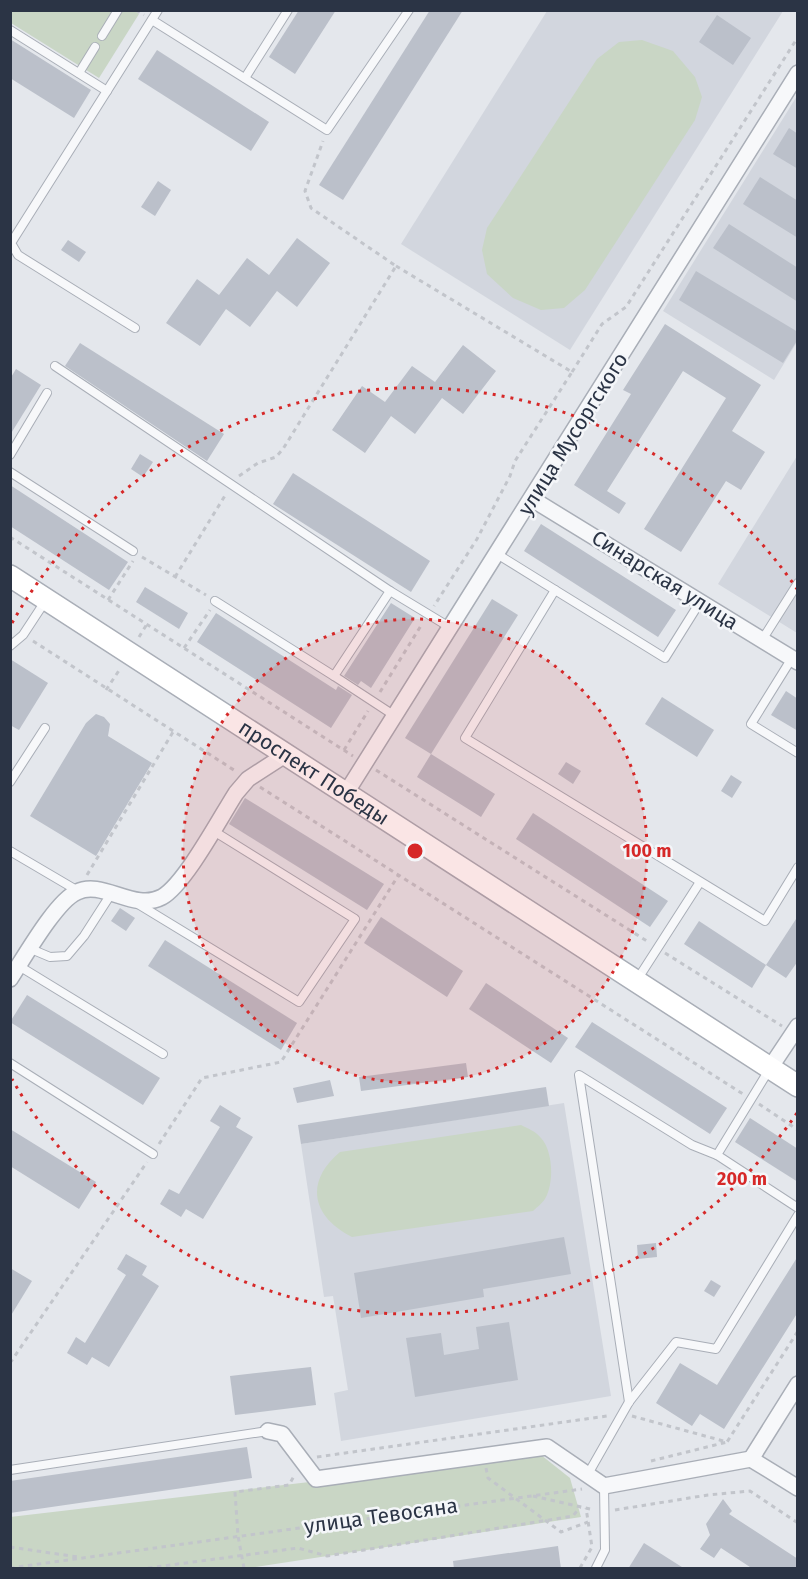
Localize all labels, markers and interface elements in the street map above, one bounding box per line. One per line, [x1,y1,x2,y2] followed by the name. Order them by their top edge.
[512,348,634,520] street label: улица Мусоргского
[587,524,743,636] street label: Синарская улица
[234,715,394,831] street label: проспект Победы
[623,840,671,862] text: 100 m
[405,841,425,861] centre of rings
[717,1168,767,1190] text: 200 m
[303,1492,459,1540] street label: улица Тевосяна

